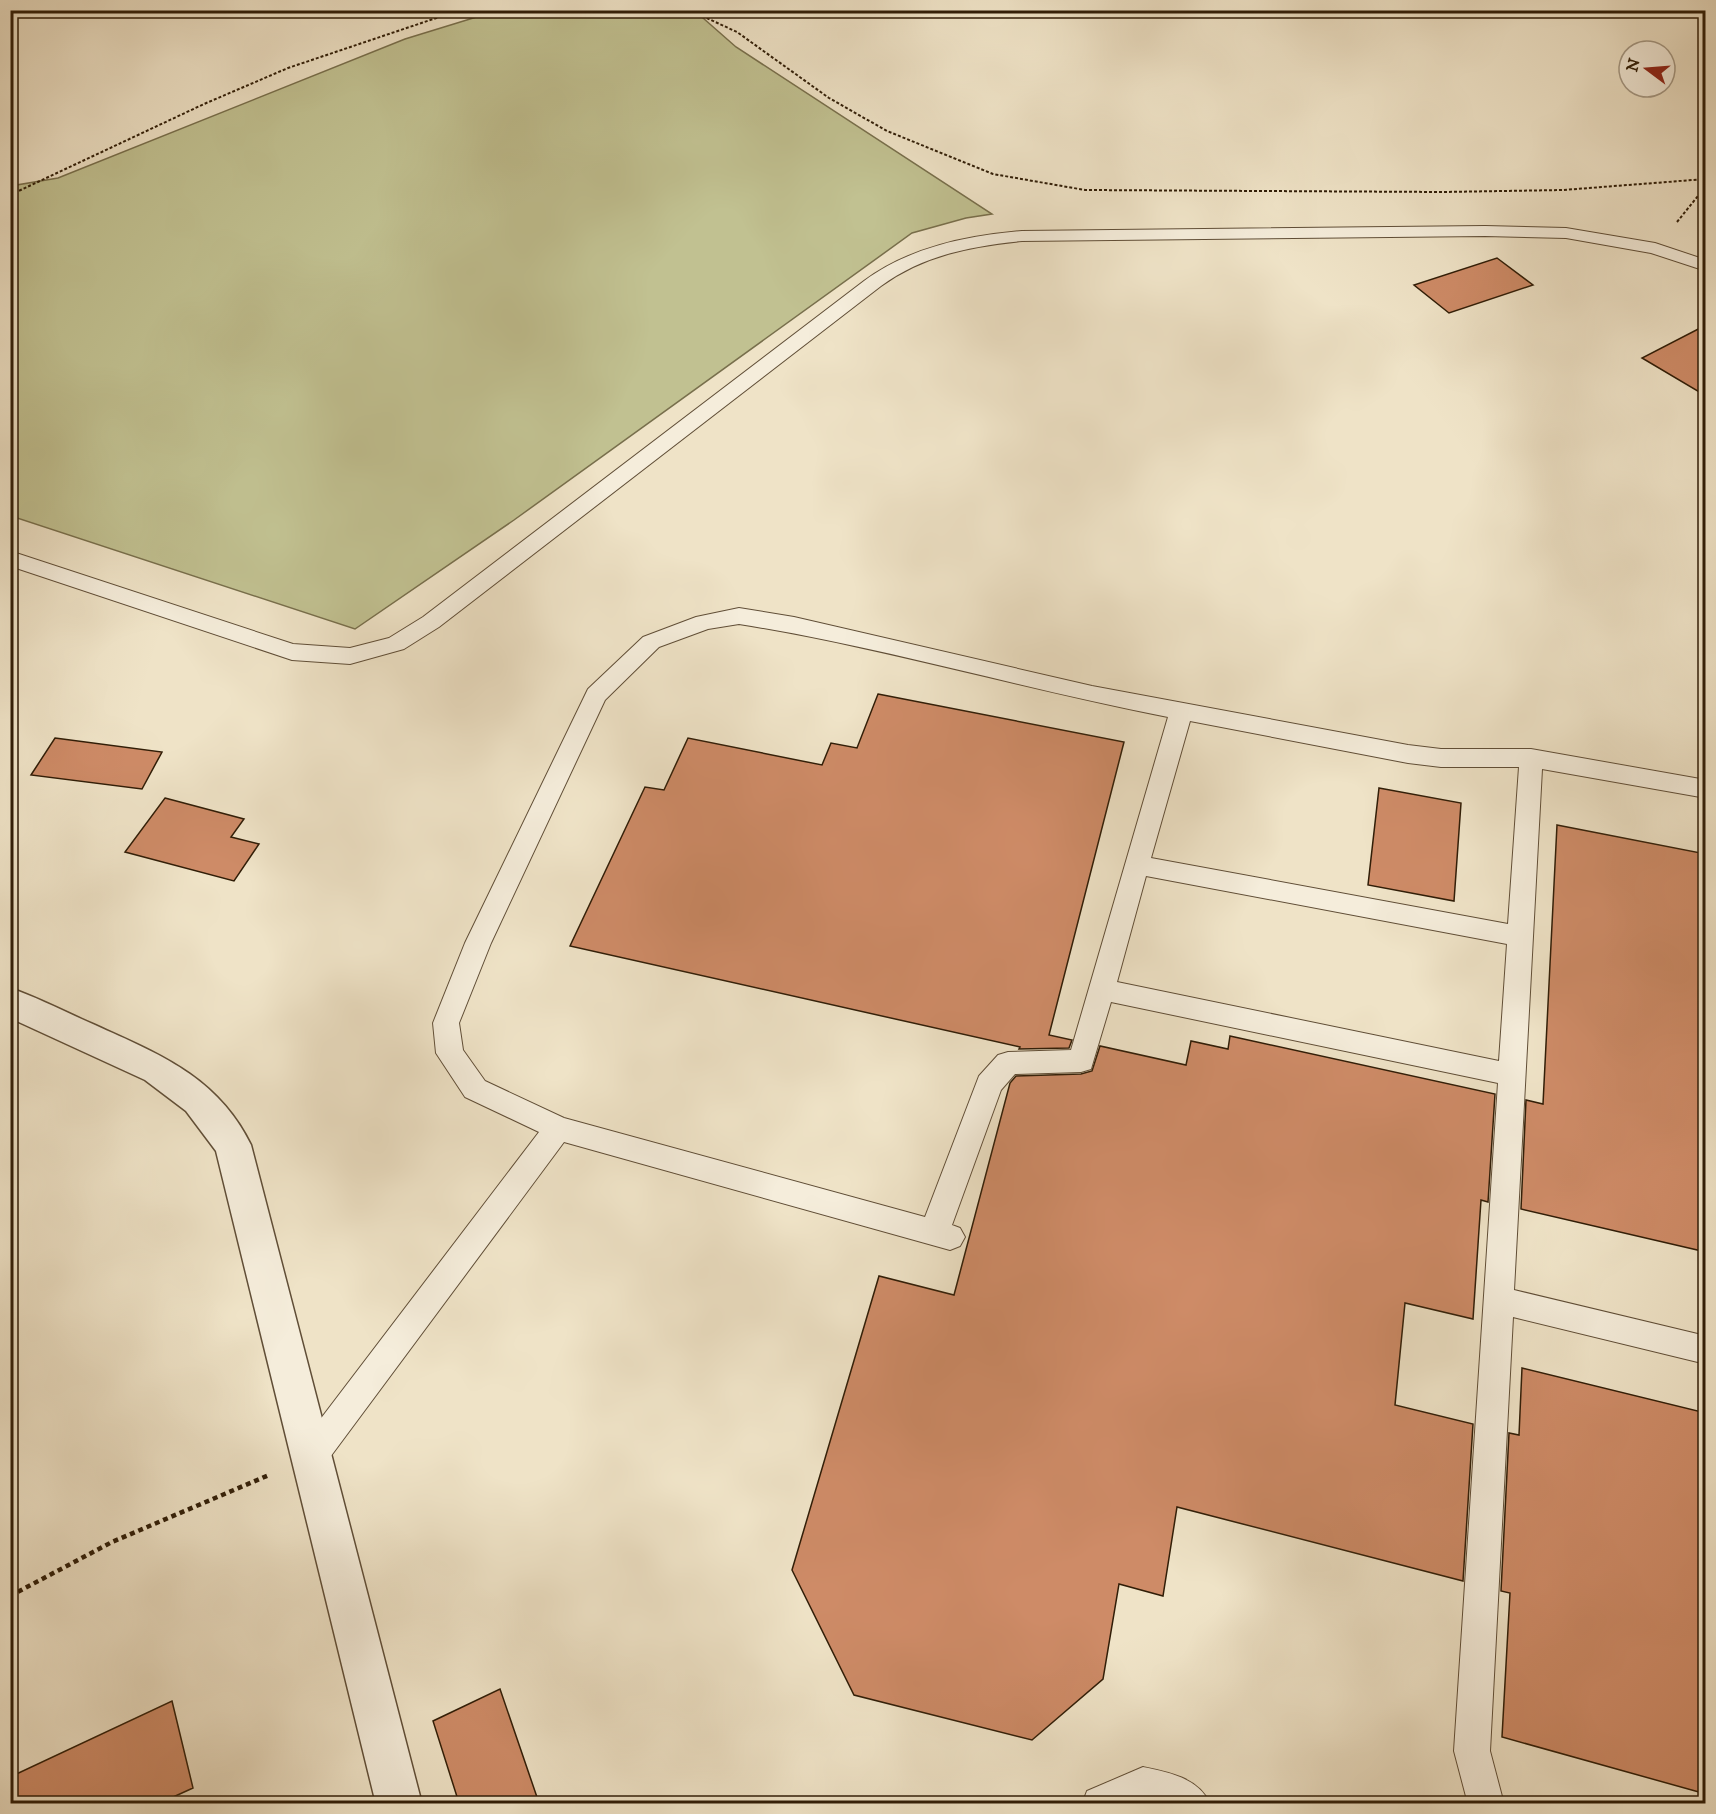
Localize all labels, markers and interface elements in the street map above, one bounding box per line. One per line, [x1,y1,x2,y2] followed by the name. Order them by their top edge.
[1617,39,1677,99] north arrow
[1622,56,1645,74] text: N

